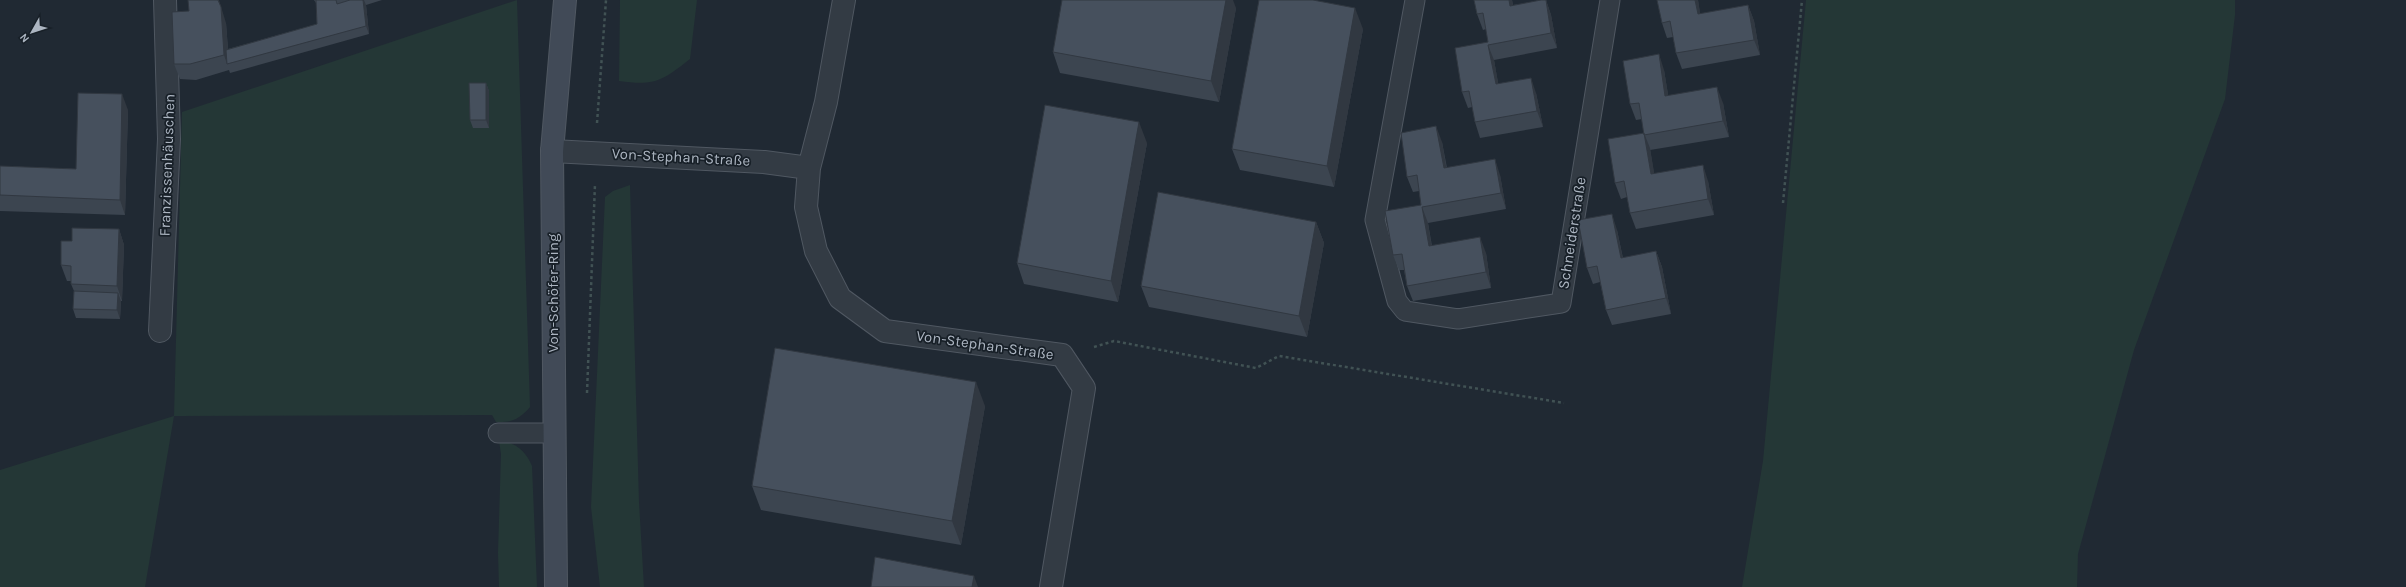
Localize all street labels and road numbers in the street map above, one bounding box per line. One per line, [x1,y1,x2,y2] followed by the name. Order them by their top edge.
[156,93,178,237] street label: Franzissenhäuschen
[611,144,751,170] street label: Von-Stephan-Straße
[1554,176,1590,290] street label: Schneiderstraße
[544,233,562,353] street label: Von-Schöfer-Ring
[915,326,1055,364] street label: Von-Stephan-Straße

